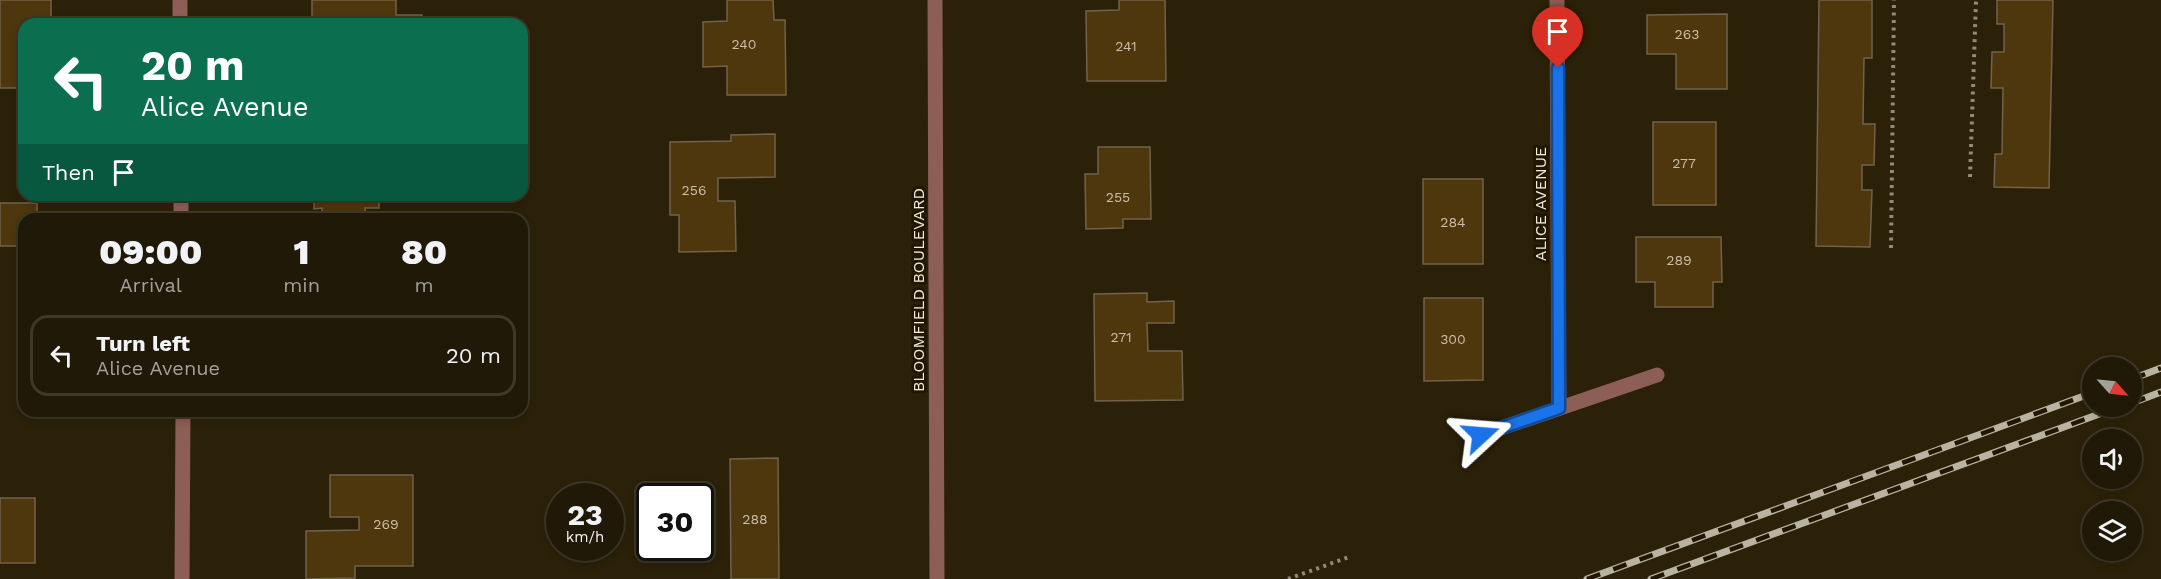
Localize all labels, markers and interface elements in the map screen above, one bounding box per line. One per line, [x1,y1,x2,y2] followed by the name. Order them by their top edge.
[1532,6,1583,68] pin
[1541,15,1574,48] icon: arrive
[1675,26,1699,42] house number: 263
[731,36,757,52] house number: 240
[1115,38,1137,54] house number: 241
[141,41,245,90] text: 20 m
[42,42,120,120] icon: left
[141,91,309,123] text: Alice Avenue
[1531,147,1550,261] street label: ALICE AVENUE
[1672,155,1696,171] house number: 277
[107,156,140,189] icon: arrive
[42,160,95,185] text: Then
[682,182,706,198] house number: 256
[909,188,928,392] street label: BLOOMFIELD BOULEVARD
[1106,189,1130,205] house number: 255
[1440,214,1466,230] house number: 284
[99,231,202,273] text: 09:00
[294,231,310,273] text: 1
[401,231,447,273] text: 80
[1666,252,1692,268] house number: 289
[119,273,182,297] text: Arrival
[283,273,320,297] text: min
[414,273,434,297] text: m
[1110,329,1132,345] house number: 271
[96,331,190,356] text: Turn left
[1440,331,1466,347] house number: 300
[45,339,78,372] icon: left
[446,343,501,368] text: 20 m
[96,356,220,380] text: Alice Avenue
[2082,357,2142,417] north arrow
[2082,357,2142,561] map controls
[1449,403,1513,467] position arrow
[2082,429,2142,489] button: sound
[636,483,714,561] speed limit sign: 30
[567,497,603,532] text: 23
[2082,501,2142,561] button: layers
[742,511,768,527] house number: 288
[373,516,399,532] house number: 269
[566,528,604,546] text: km/h

